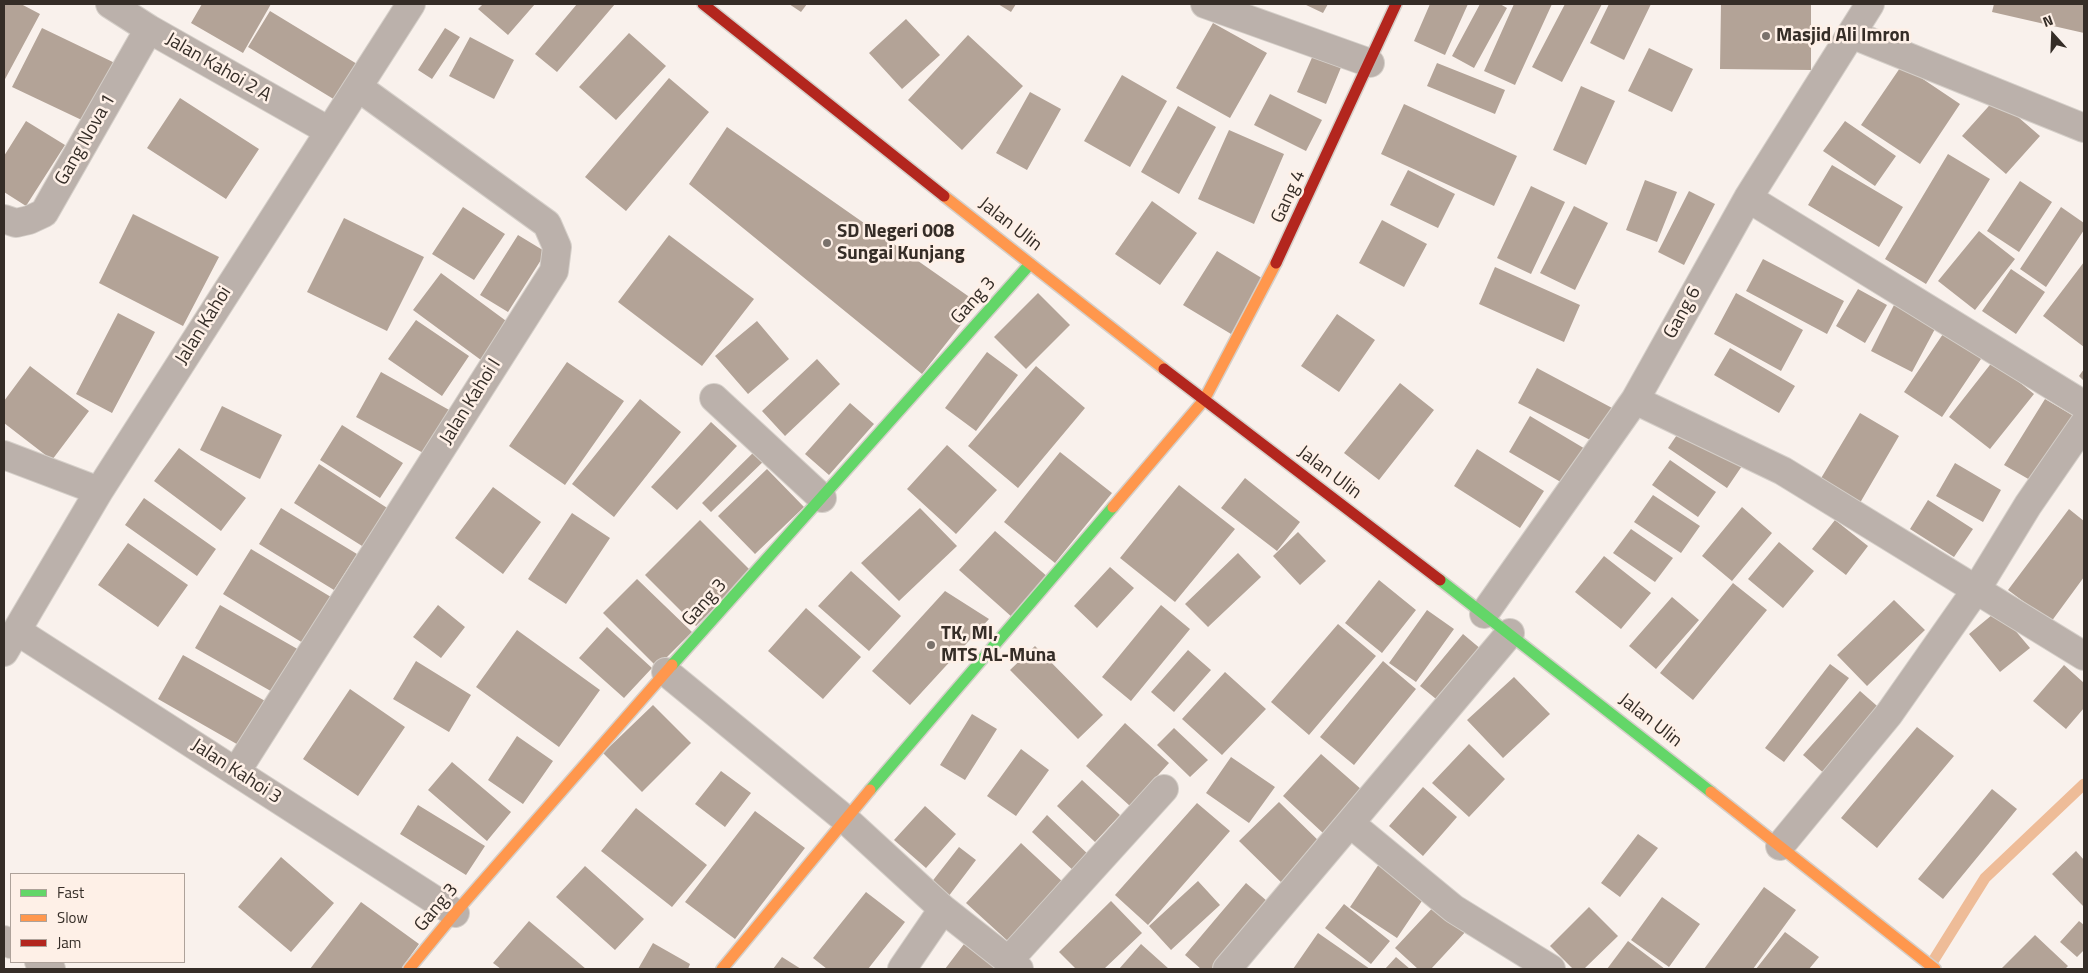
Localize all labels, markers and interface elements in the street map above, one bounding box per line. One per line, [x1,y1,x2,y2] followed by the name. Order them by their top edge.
[2040,9,2056,32] text: N
[2028,10,2078,60] north arrow
[1776,25,1910,47] place label: Masjid Ali Imron
[161,29,275,107] street label: Jalan Kahoi 2 A
[1760,30,1772,42] marker: Masjid Ali Imron
[51,90,121,190] street label: Gang Nova 1
[1267,167,1311,227] street label: Gang 4
[974,193,1046,257] street label: Jalan Ulin
[837,221,965,265] place label: SD Negeri 008 Sungai Kunjang
[821,237,833,249] marker: SD Negeri 008 Sungai Kunjang
[947,273,1001,329] street label: Gang 3
[171,283,237,369] street label: Jalan Kahoi
[1659,283,1707,343] street label: Gang 6
[436,355,506,449] street label: Jalan Kahoi I
[1292,442,1366,504] street label: Jalan Ulin
[678,575,732,631] street label: Gang 3
[941,623,1056,667] place label: TK, MI, MTS AL-Muna
[925,639,937,651] marker: TK, MI, MTS AL-Muna
[1614,689,1686,753] street label: Jalan Ulin
[187,734,285,810] street label: Jalan Kahoi 3
[10,873,185,963] legend
[410,879,464,937] street label: Gang 3
[57,881,84,904] text: Fast
[57,906,88,929] text: Slow
[57,931,81,954] text: Jam

